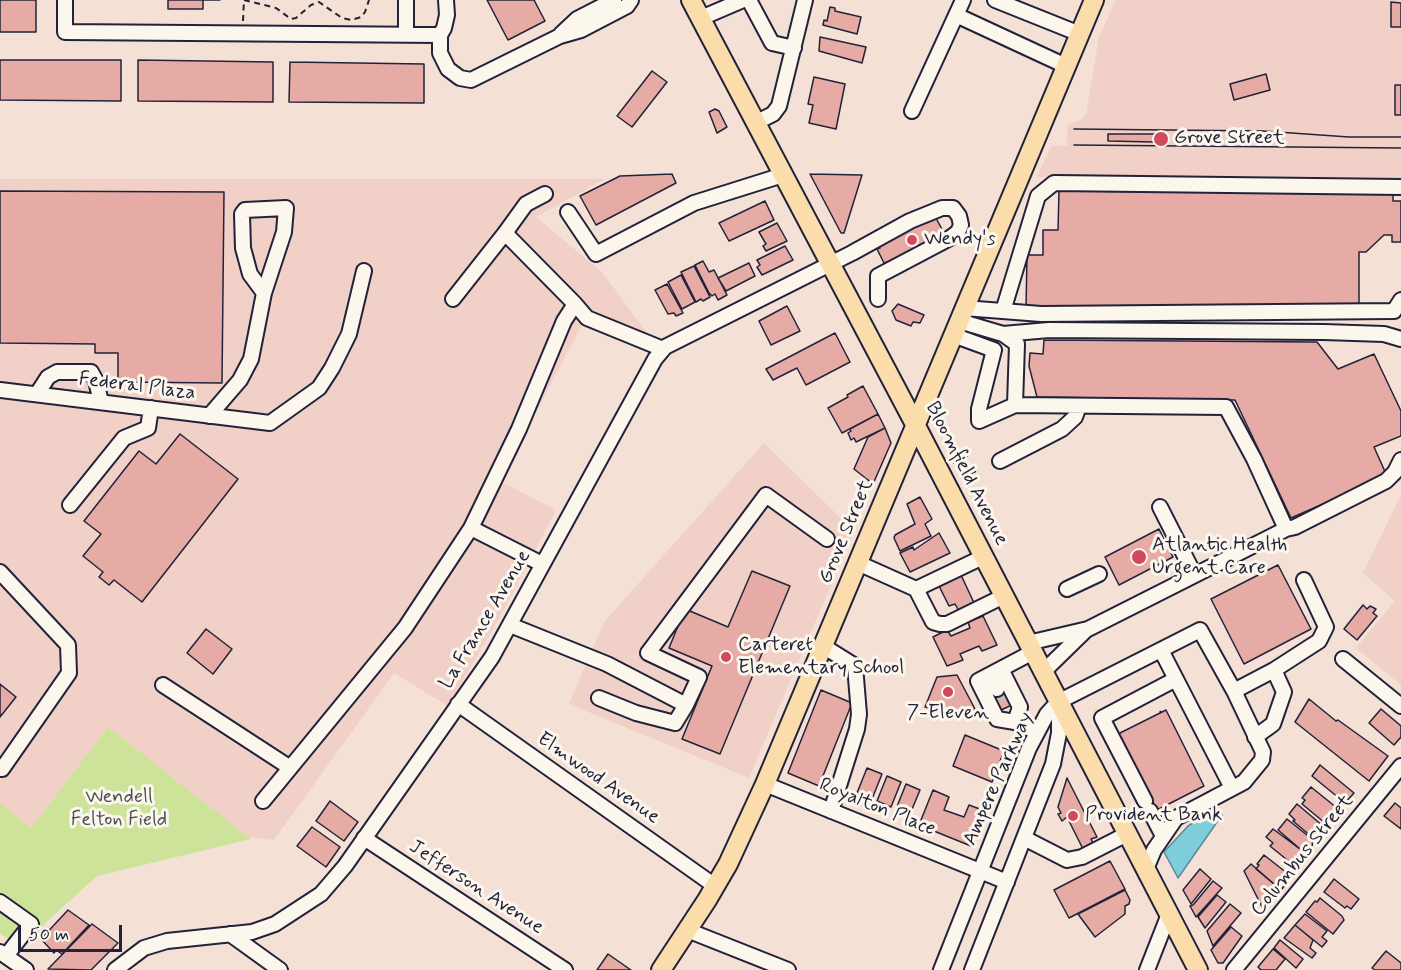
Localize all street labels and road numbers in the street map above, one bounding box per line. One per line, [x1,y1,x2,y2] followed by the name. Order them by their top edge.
[77,368,197,406] street label: Federal Plaza
[919,398,1013,550] street label: Bloomfield Avenue
[814,476,880,588] street label: Grove Street
[435,546,537,694] street label: La France Avenue
[959,709,1039,849] street label: Ampere Parkway
[532,728,664,830] street label: Elmwood Avenue
[815,774,939,842] street label: Royalton Place
[1247,790,1359,922] street label: Columbus Street
[404,835,548,941] street label: Jefferson Avenue

